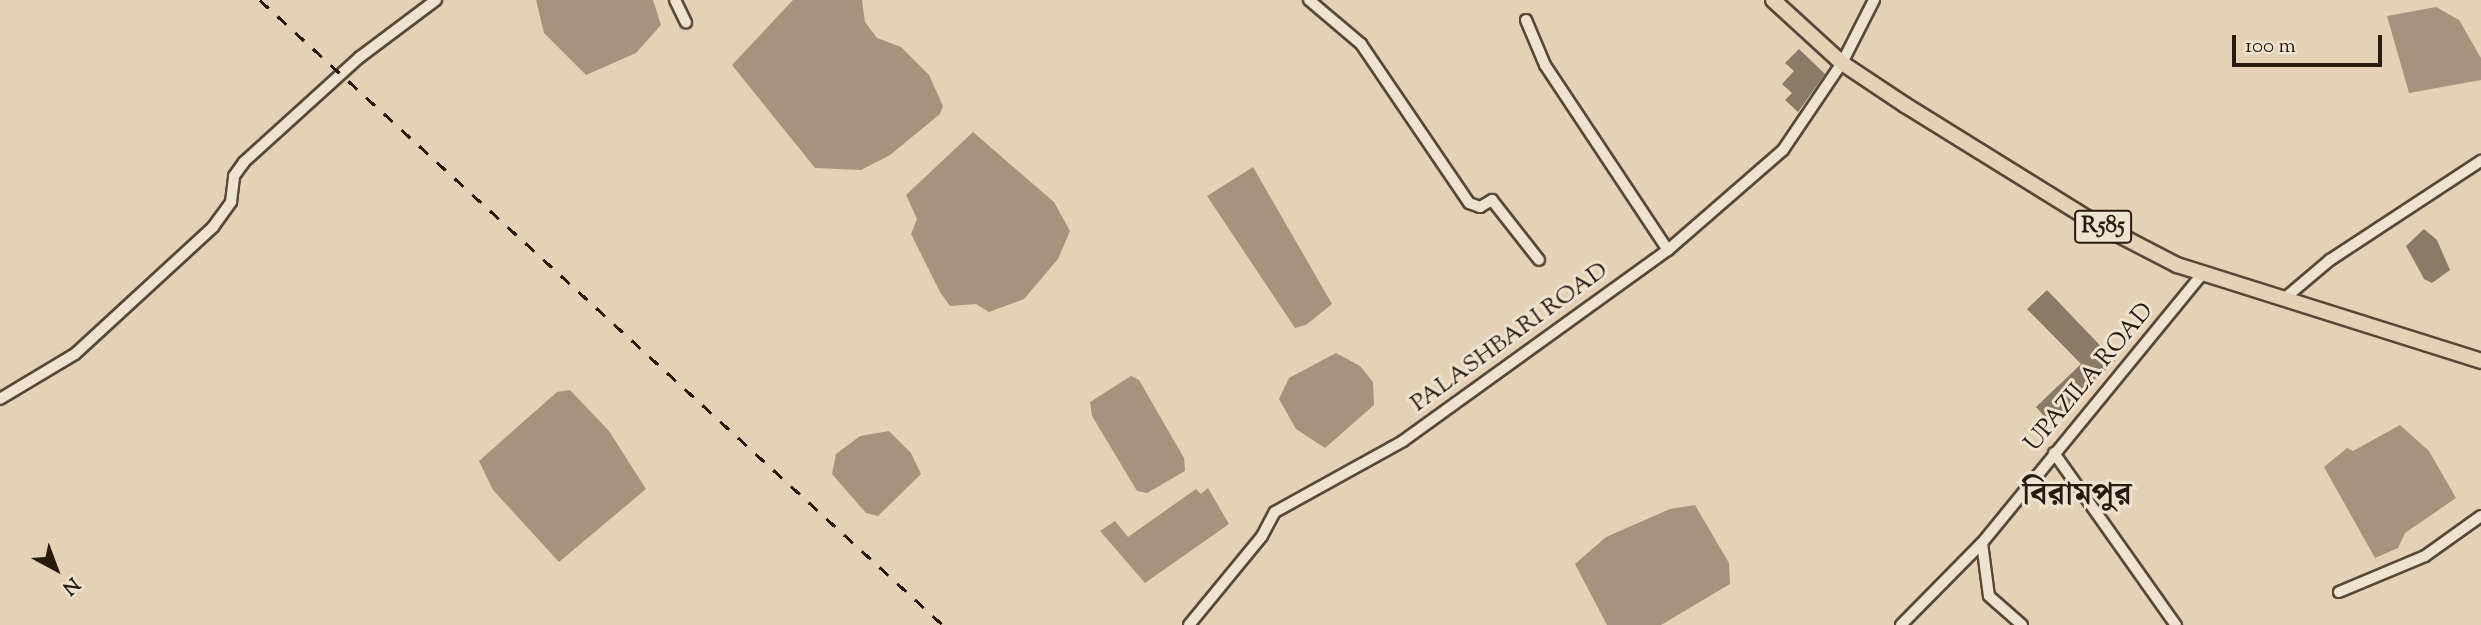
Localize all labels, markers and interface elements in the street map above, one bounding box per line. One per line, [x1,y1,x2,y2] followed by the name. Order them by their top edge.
[2236,21,2386,65] scale bar
[2245,32,2296,62] text: 100 m
[2073,208,2133,246] road number: R585
[1406,257,1614,419] street label: PALASHBARI ROAD
[2019,298,2161,458] street label: UPAZILA ROAD
[2022,477,2132,515] district label: বিরামপুর
[21,534,91,604] north arrow
[56,570,85,600] text: N

